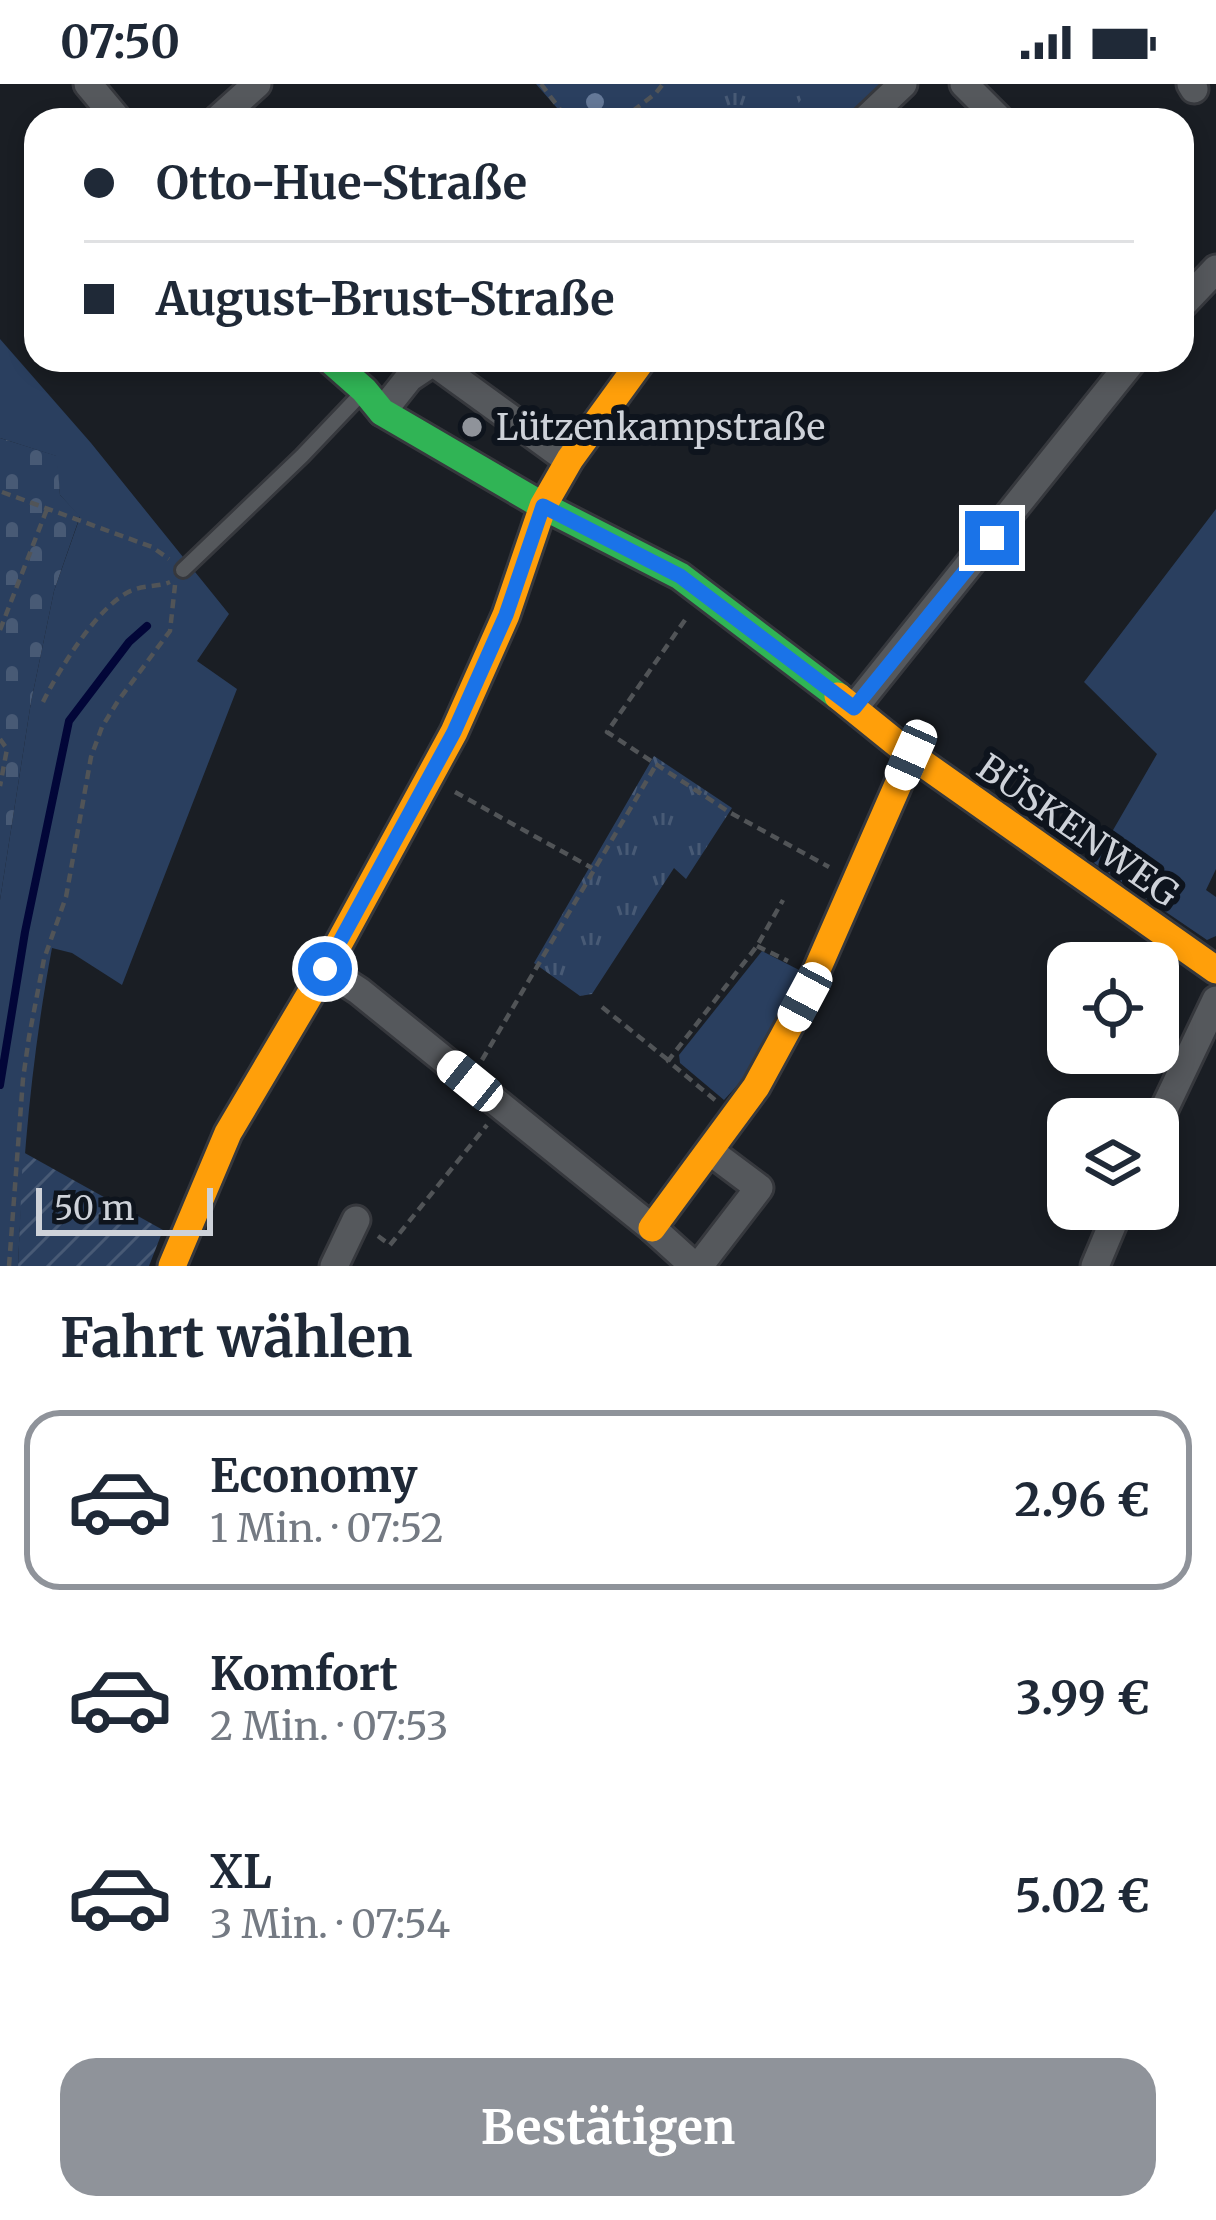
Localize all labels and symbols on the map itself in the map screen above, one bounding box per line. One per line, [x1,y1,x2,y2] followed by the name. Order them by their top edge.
[496,405,825,450] place label: Lützenkampstraße
[459,414,485,440] marker: Lützenkampstraße
[965,511,1019,565] route end
[880,715,942,795] car
[968,744,1188,916] street label: BÜSKENWEG
[298,942,352,996] route start
[772,957,838,1037] car
[431,1044,509,1118] car
[36,1182,213,1235] scale bar

